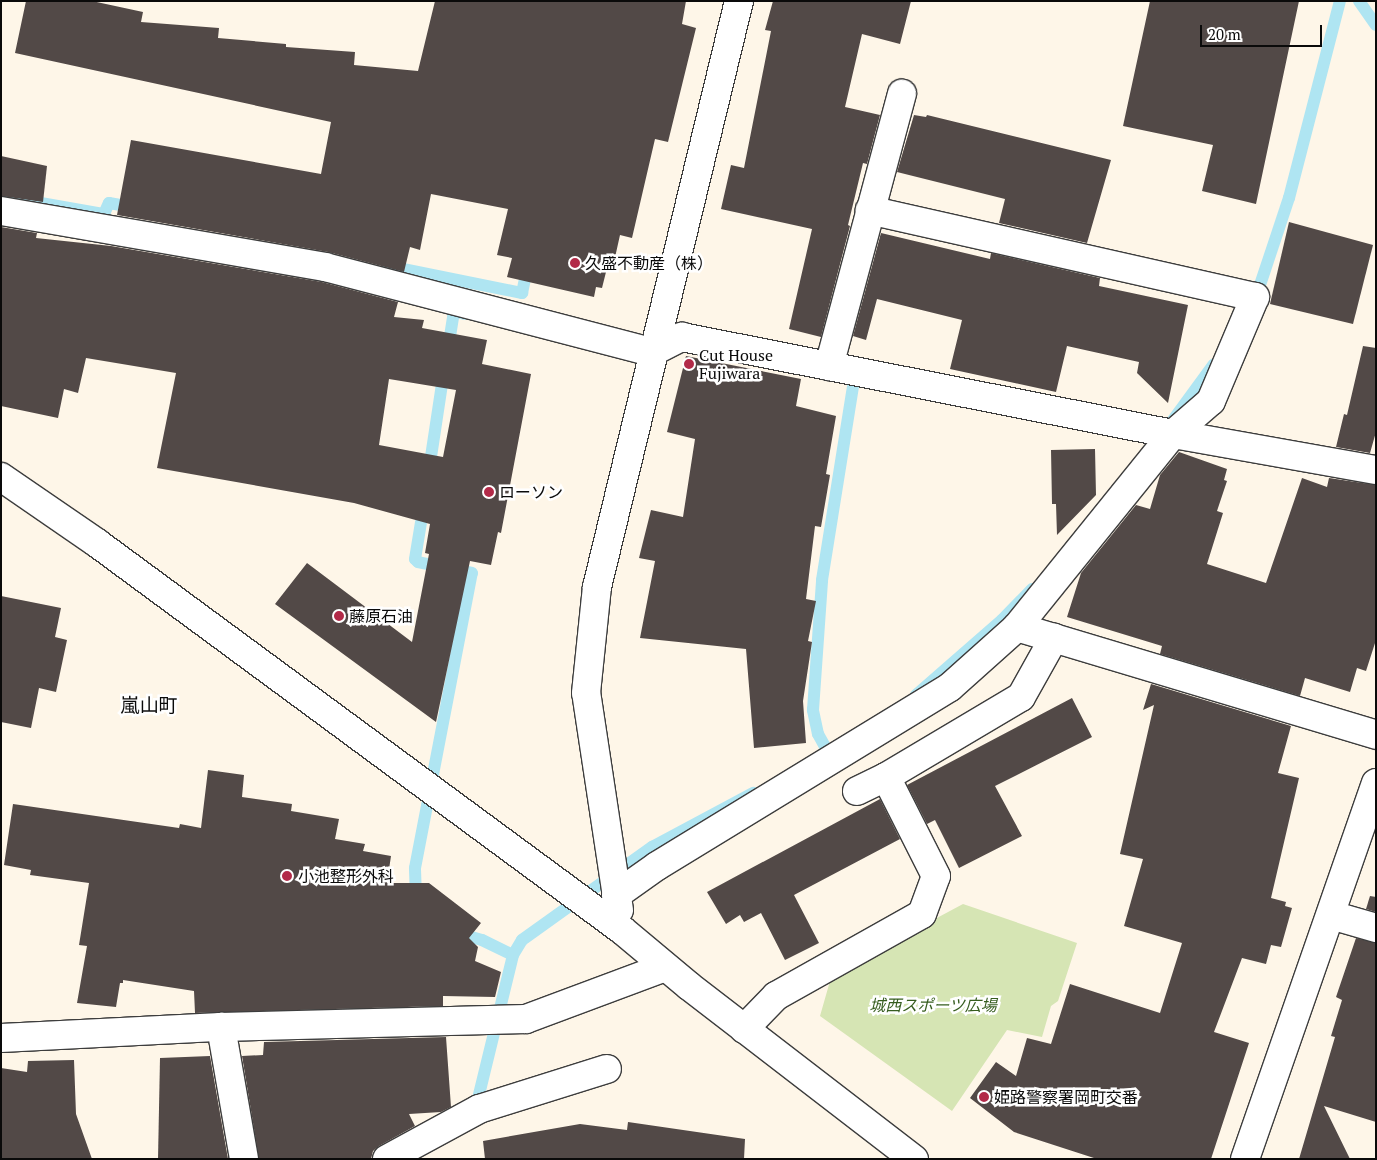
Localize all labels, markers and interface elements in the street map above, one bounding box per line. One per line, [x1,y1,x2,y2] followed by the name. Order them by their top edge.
[1202,15,1324,47] scale bar
[1208,24,1241,44] text: 20 m
[585,253,713,273] place label: 久盛不動産（株）
[569,257,581,269] marker: 久盛不動産（株）
[699,345,773,383] place label: Cut House Fujiwara
[683,358,695,370] marker: Cut House Fujiwara
[499,482,563,502] place label: ローソン
[483,486,495,498] marker: ローソン
[349,606,413,626] place label: 藤原石油
[333,610,345,622] marker: 藤原石油
[121,694,177,716] district label: 嵐山町
[298,866,394,886] place label: 小池整形外科
[280,869,294,883] marker: 小池整形外科
[869,995,997,1015] park label: 城西スポーツ広場
[994,1087,1138,1107] place label: 姫路警察署岡町交番
[978,1091,990,1103] marker: 姫路警察署岡町交番

